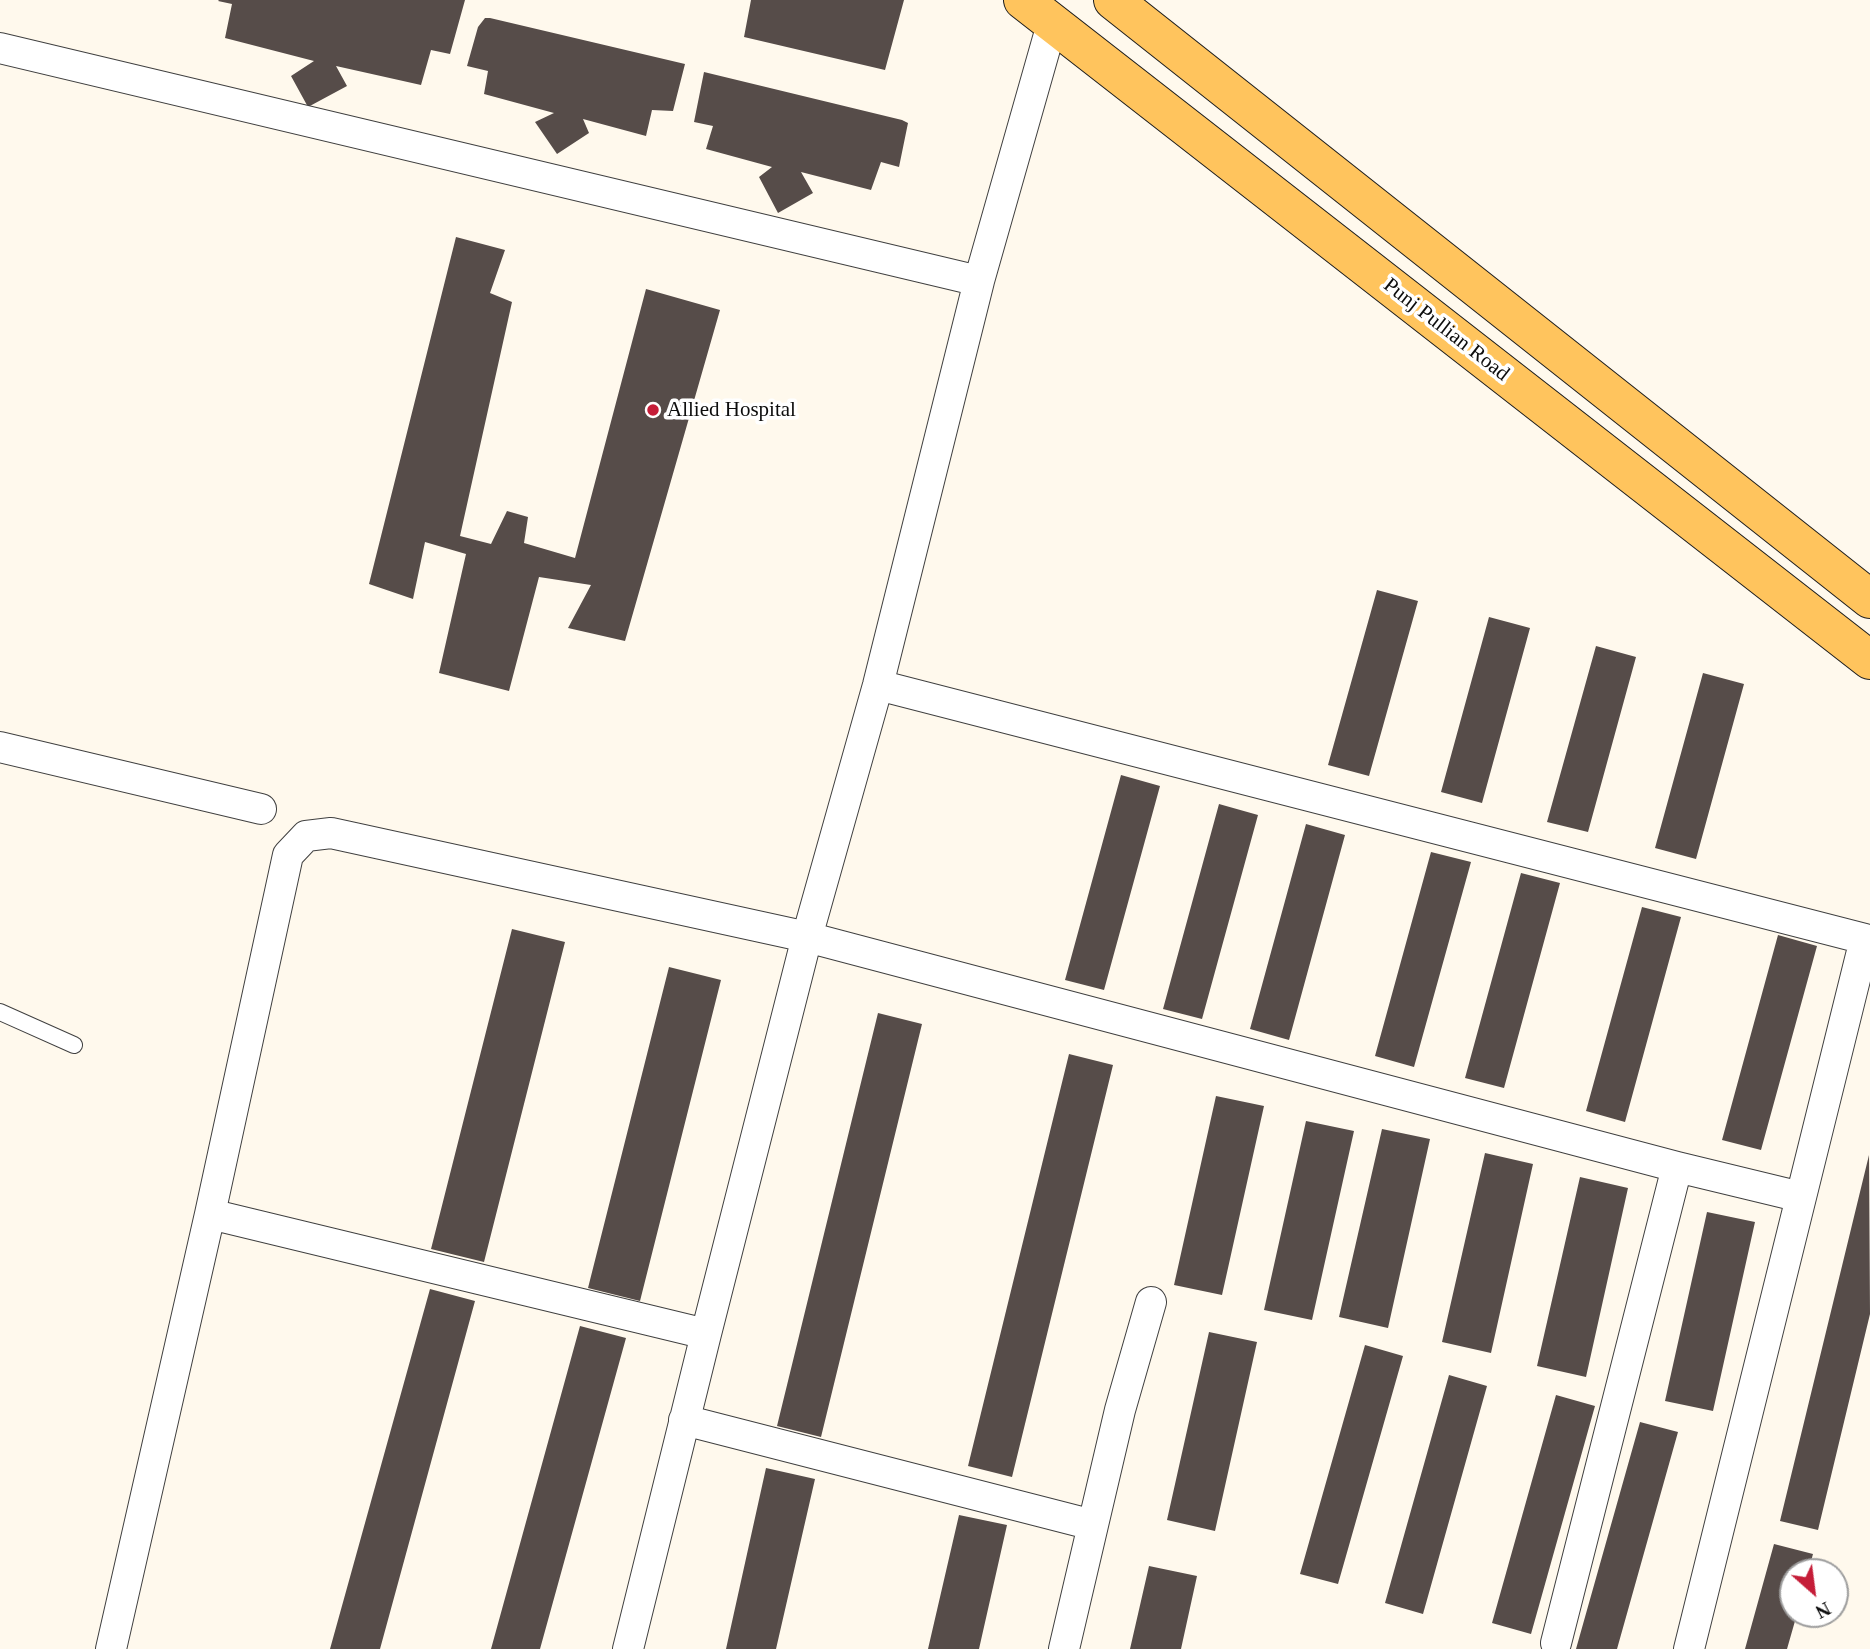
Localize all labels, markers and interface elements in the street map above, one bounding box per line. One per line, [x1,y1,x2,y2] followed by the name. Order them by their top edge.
[1378,273,1514,387] street label: Punj Pullian Road
[667,397,796,423] place label: Allied Hospital
[645,402,661,418] marker: Allied Hospital
[1779,1558,1849,1628] north arrow
[1812,1598,1834,1623] text: N

